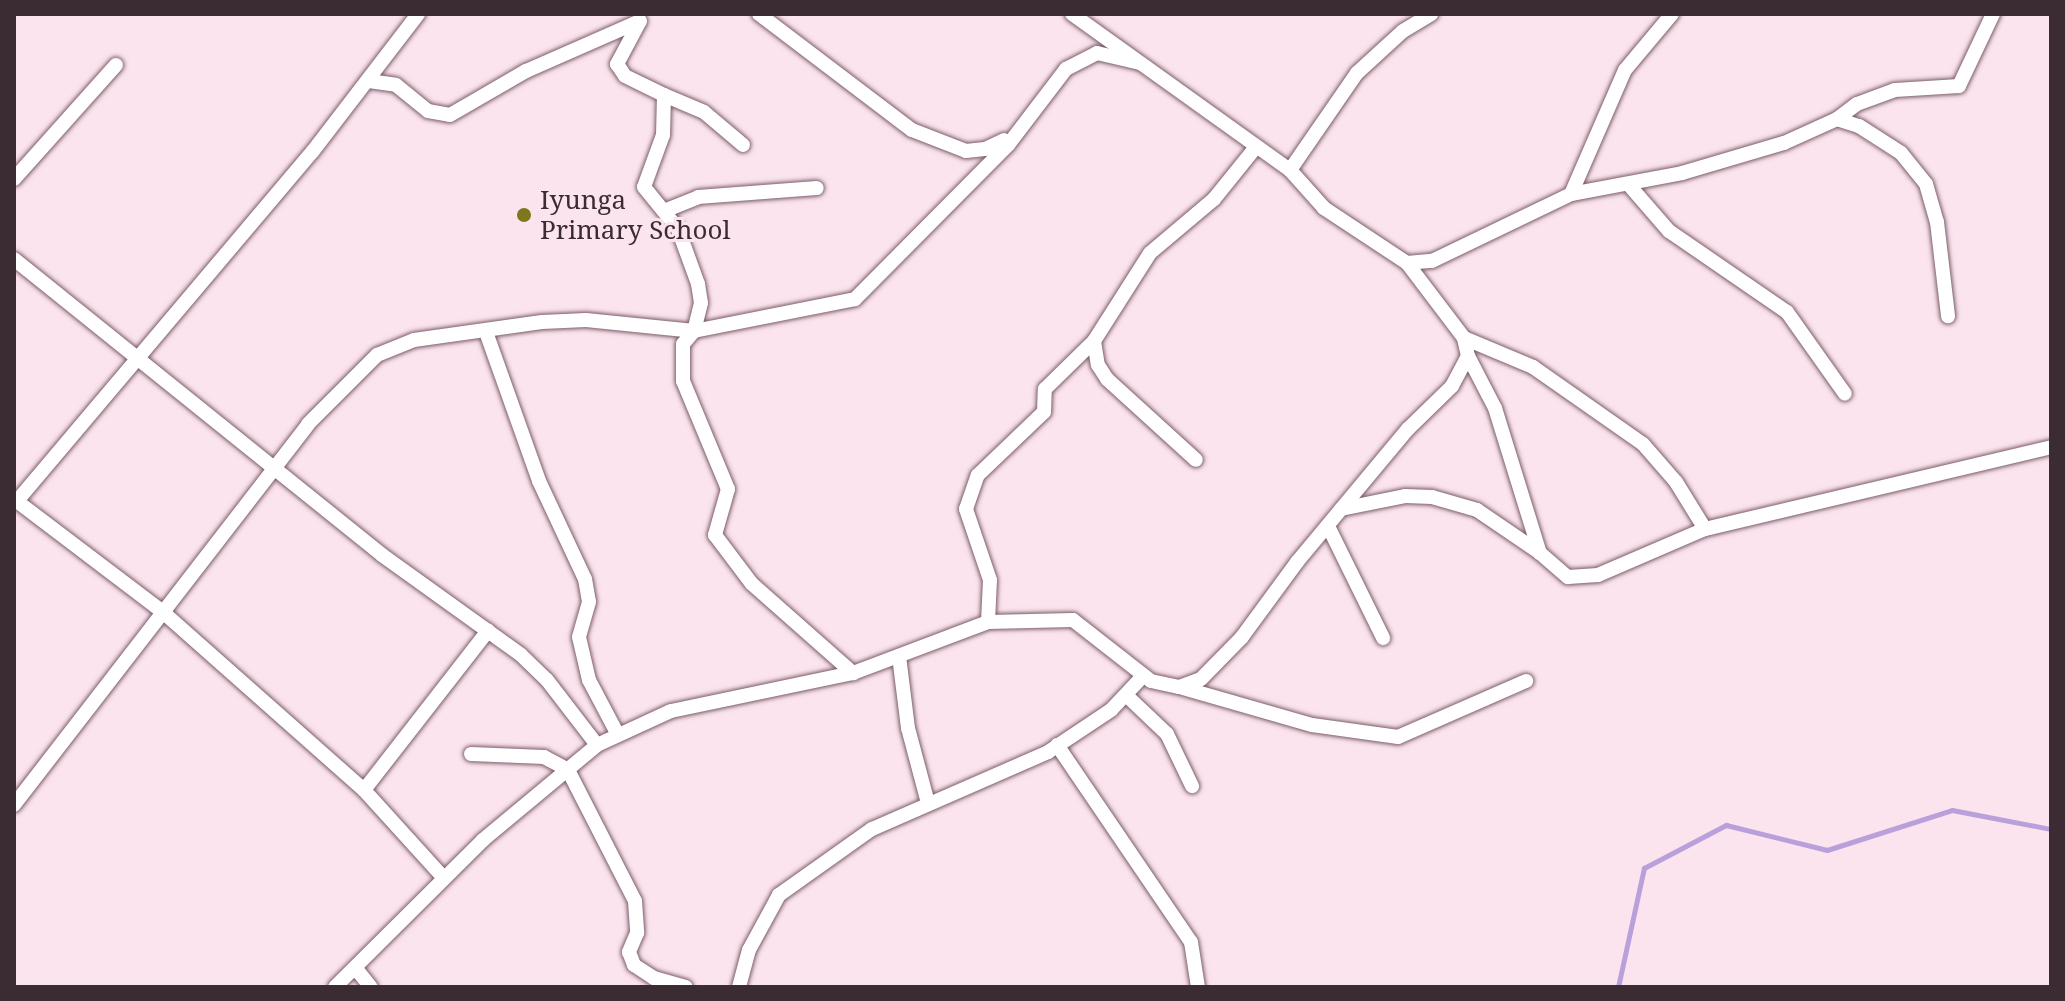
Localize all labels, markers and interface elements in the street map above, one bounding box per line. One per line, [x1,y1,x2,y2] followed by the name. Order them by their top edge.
[540,184,731,246] place label: Iyunga Primary School
[515,206,533,224] marker: Iyunga Primary School

